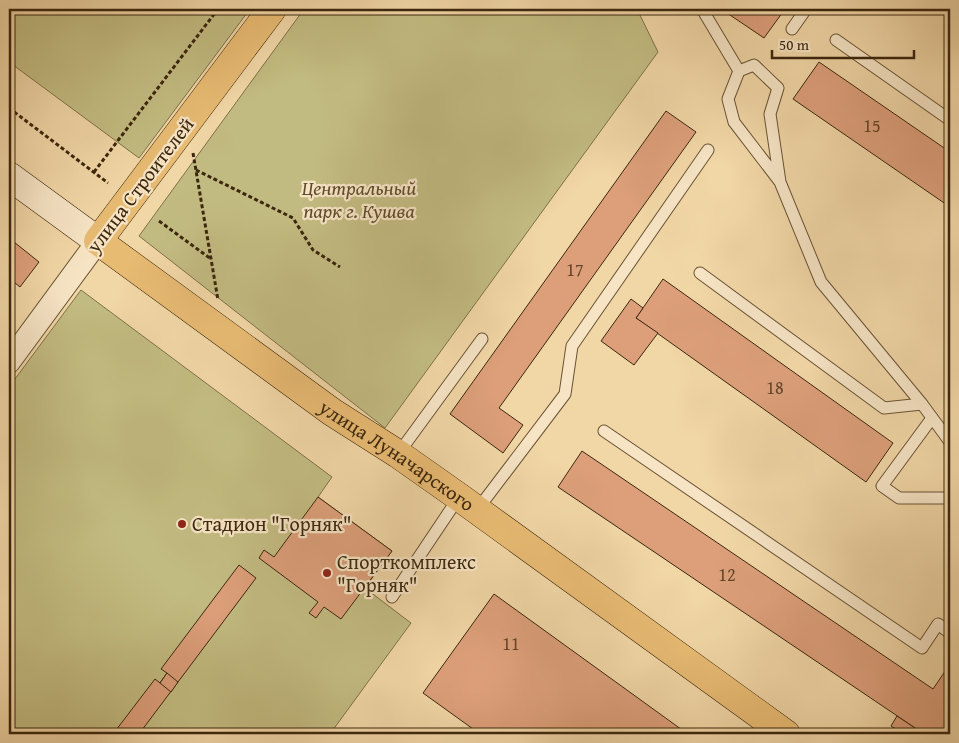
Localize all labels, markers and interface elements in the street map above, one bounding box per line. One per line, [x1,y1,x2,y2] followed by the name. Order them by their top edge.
[772,28,914,60] scale bar
[779,34,810,55] text: 50 m
[78,111,200,259] street label: улица Строителей
[863,112,881,139] house number: 15
[302,173,416,225] park label: Центральный парк г. Кушва
[566,256,584,283] house number: 17
[766,374,784,401] house number: 18
[313,392,481,518] street label: улица Луначарского
[192,509,352,538] place label: Стадион "Горняк"
[176,518,188,530] marker: Стадион "Горняк"
[337,547,476,599] place label: Спорткомплекс "Горняк"
[718,561,736,588] house number: 12
[321,567,333,579] marker: Спорткомплекс "Горняк"
[502,630,520,657] house number: 11

